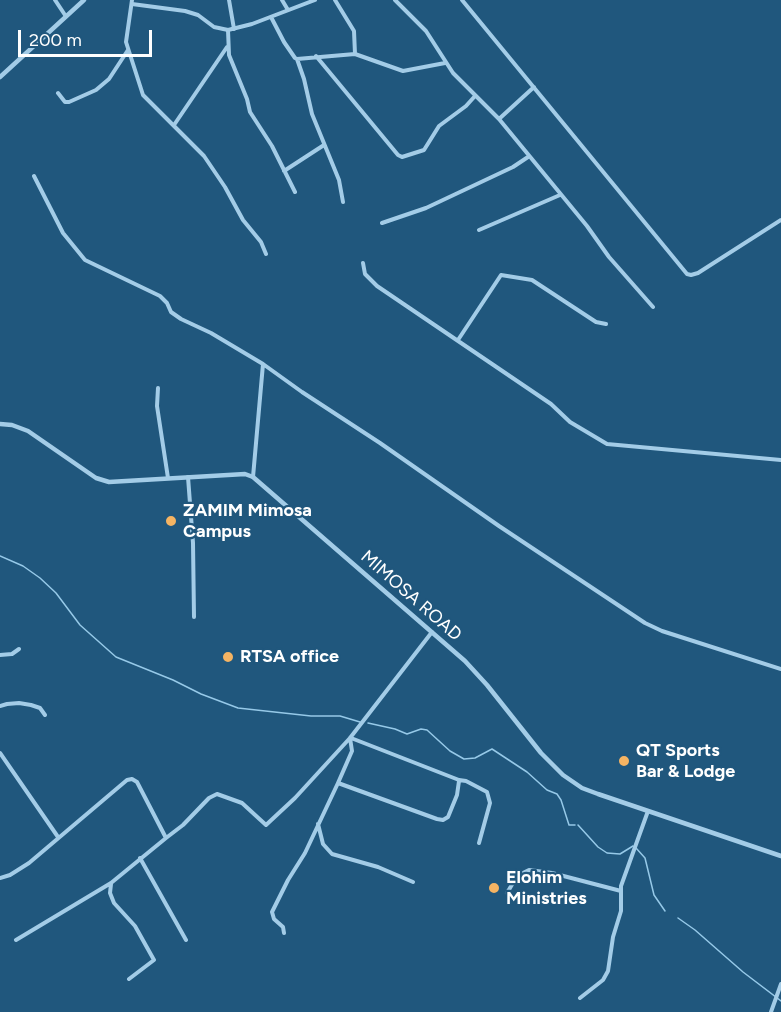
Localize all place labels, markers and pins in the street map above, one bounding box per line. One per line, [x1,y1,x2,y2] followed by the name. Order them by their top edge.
[183,500,312,542] place label: ZAMIM Mimosa Campus
[164,514,178,528] marker: ZAMIM Mimosa Campus
[240,646,339,668] place label: RTSA office
[221,650,235,664] marker: RTSA office
[636,740,735,783] place label: QT Sports Bar & Lodge
[617,754,631,768] marker: QT Sports Bar & Lodge
[506,867,587,910] place label: Elohim Ministries
[487,881,501,895] marker: Elohim Ministries

